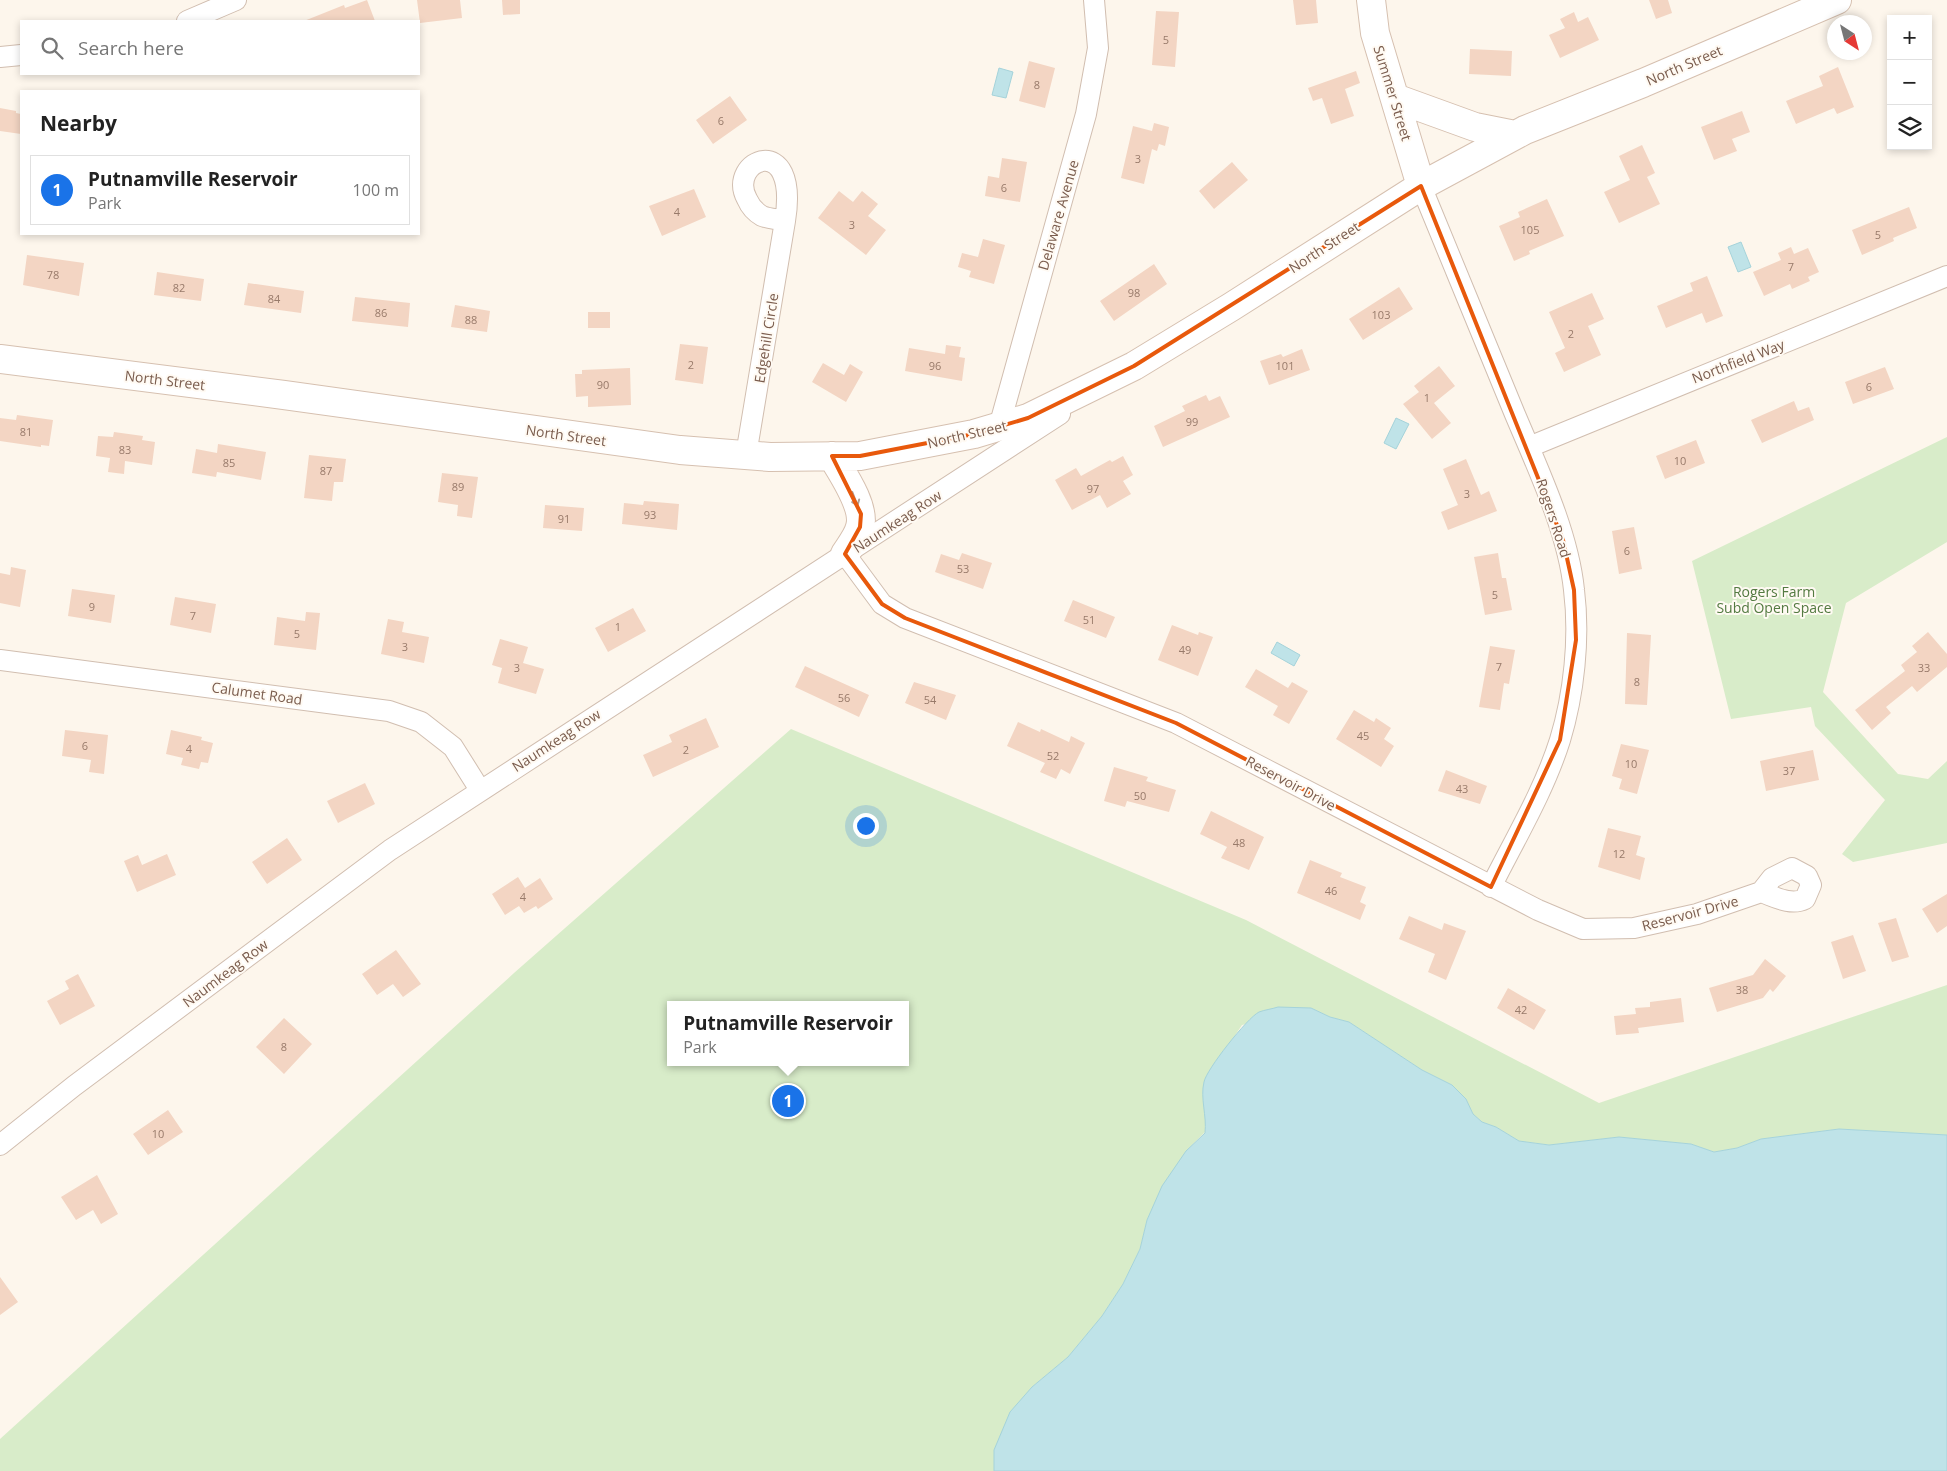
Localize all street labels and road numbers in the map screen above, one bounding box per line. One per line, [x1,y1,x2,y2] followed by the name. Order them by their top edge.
[1643,40,1725,90] street label: North Street
[1370,43,1416,143] street label: Summer Street
[1033,157,1083,272] street label: Delaware Avenue
[1285,217,1363,277] street label: North Street
[750,292,783,384] street label: Edgehill Circle
[1689,334,1788,387] street label: Northfield Way
[124,366,206,394] street label: North Street
[925,416,1009,452] street label: North Street
[525,420,607,450] street label: North Street
[1532,476,1576,560] street label: Rogers Road
[849,485,945,557] street label: Naumkeag Row
[210,677,304,709] street label: Calumet Road
[508,704,604,776] street label: Naumkeag Row
[1243,751,1339,815] street label: Reservoir Drive
[1640,891,1741,935] street label: Reservoir Drive
[179,935,272,1011] street label: Naumkeag Row

